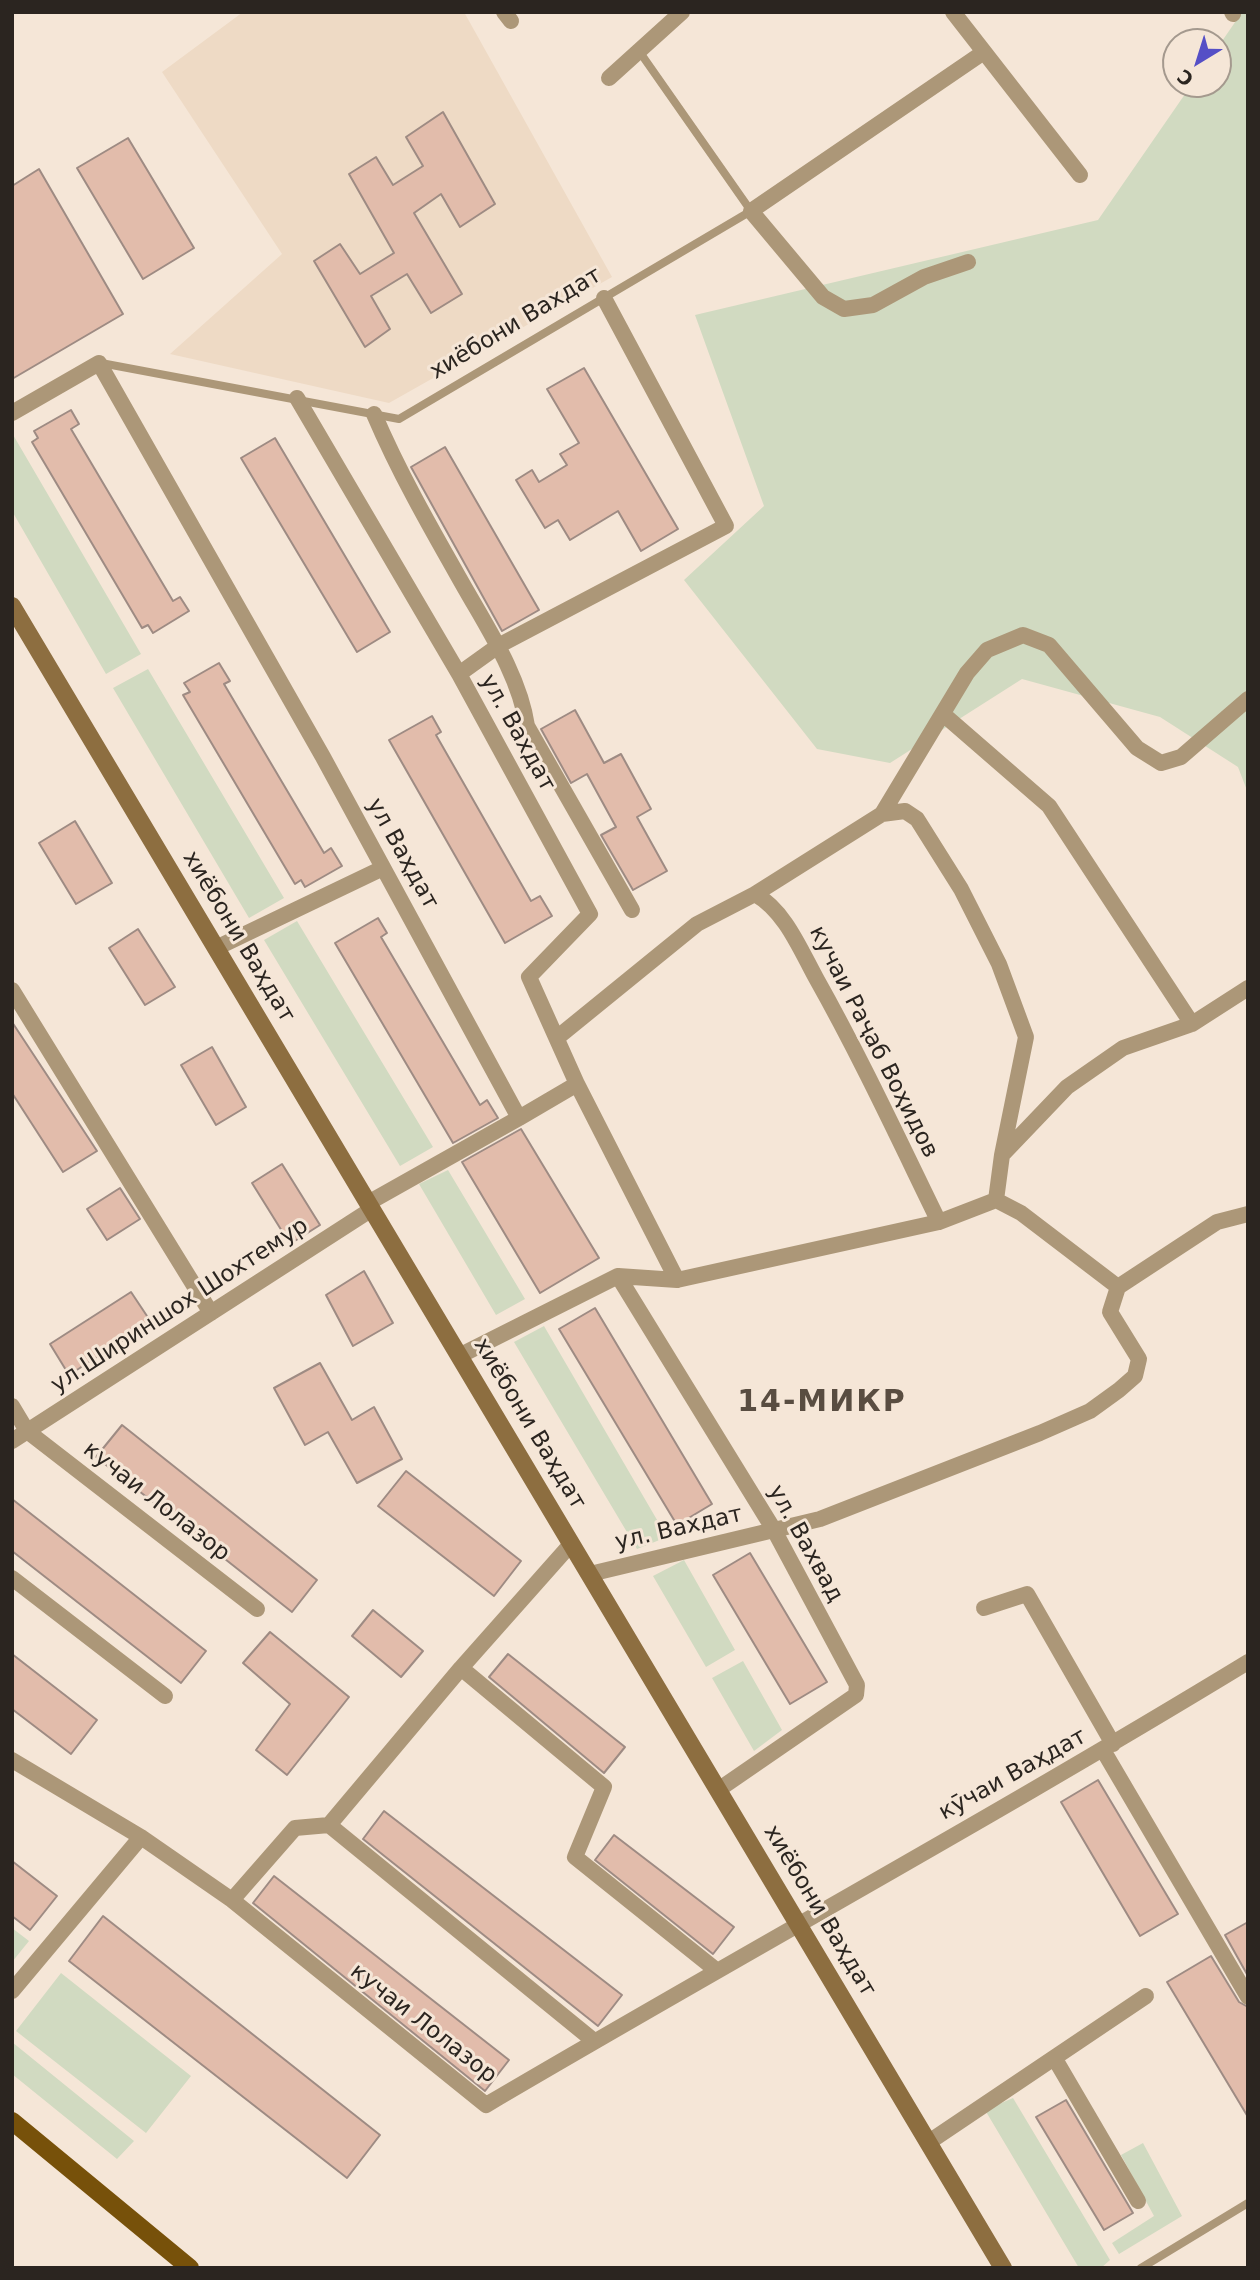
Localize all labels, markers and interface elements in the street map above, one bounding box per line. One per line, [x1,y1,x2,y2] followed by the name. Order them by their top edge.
[1162,28,1232,98] north arrow
[1173,65,1198,91] text: С
[425,262,607,386] street label: хиёбони Вахдат
[473,670,561,796] street label: ул. Вахдат
[360,794,444,914] street label: ул Ваҳдат
[176,846,300,1028] street label: хиёбони Ваҳдат
[802,921,944,1163] street label: кучаи Раҷаб Воҳидов
[46,1212,314,1400] street label: ул.Шириншох Шохтемур
[467,1333,591,1515] street label: хиёбони Ваҳдат
[738,1385,906,1421] district label: 14-МИКР
[77,1436,235,1568] street label: кучаи Лолазор
[761,1480,849,1608] street label: ул. Вахвад
[613,1501,745,1557] street label: ул. Вахдат
[934,1723,1092,1827] street label: кӯчаи Ваҳдат
[757,1820,881,2002] street label: хиёбони Ваҳдат
[344,1958,502,2090] street label: кучаи Лолазор

